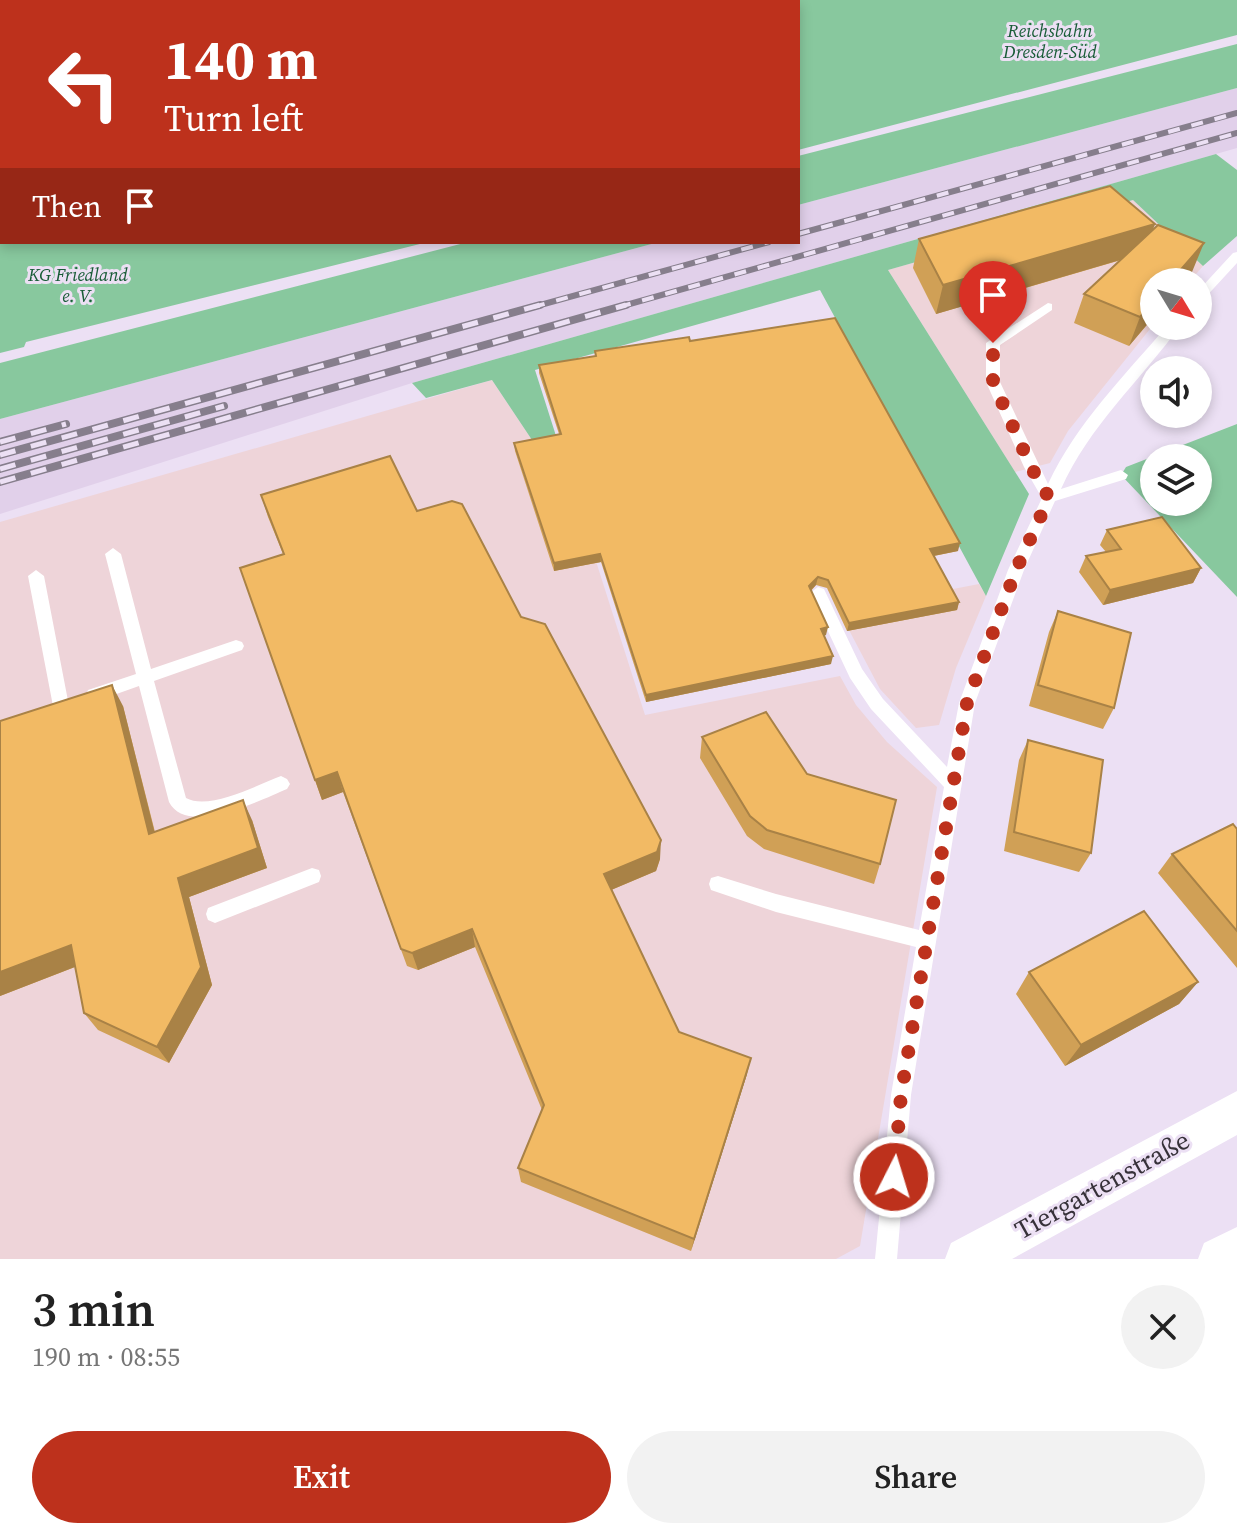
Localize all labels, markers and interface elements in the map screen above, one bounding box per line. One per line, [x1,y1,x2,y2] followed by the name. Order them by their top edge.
[1002,18,1098,64] park label: Reichsbahn Dresden-Süd
[164,21,318,98] text: 140 m
[32,32,136,136] icon: left
[164,94,303,143] text: Turn left
[118,184,162,228] icon: arrive
[32,186,102,227] text: Then
[959,261,1027,343] pin
[27,262,129,308] park label: KG Friedland e. V.
[1140,268,1212,340] north arrow
[1140,268,1212,516] map controls
[971,273,1015,317] icon: arrive
[1140,356,1212,428] button: sound
[1140,444,1212,516] button: layers
[1008,1122,1196,1248] street label: Tiergartenstraße
[852,1135,936,1219] position arrow
[32,1276,155,1342] text: 3 min
[1121,1285,1205,1369] button: close
[32,1339,180,1375] text: 190 m · 08:55
[32,1431,611,1523] button: Exit
[627,1431,1205,1523] button: Share

